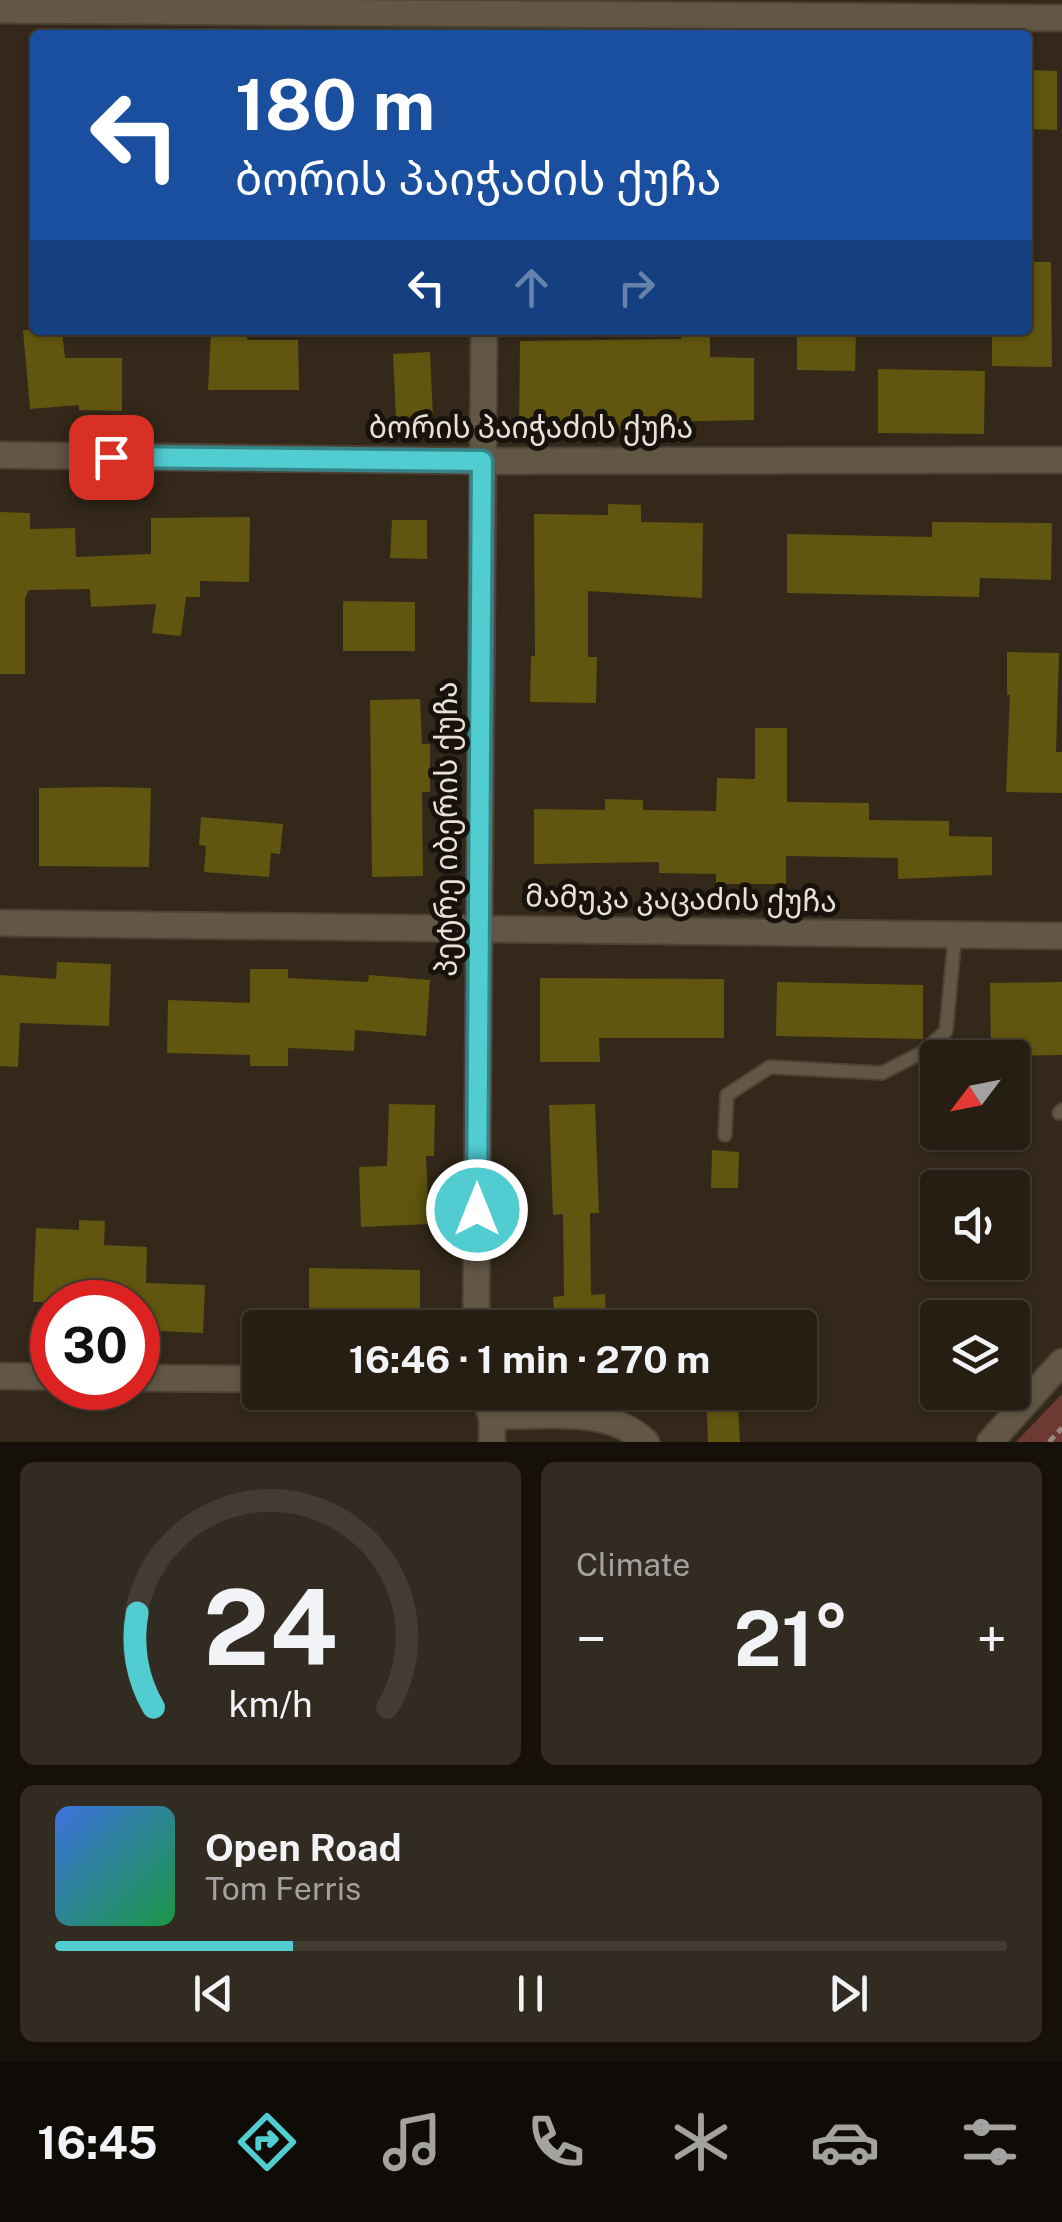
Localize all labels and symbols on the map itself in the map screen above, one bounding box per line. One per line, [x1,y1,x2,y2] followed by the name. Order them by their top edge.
[369,409,693,446] street label: ბორის პაიჭაძის ქუჩა
[69,415,154,500] pin
[428,681,465,977] street label: პეტრე იბერის ქუჩა
[525,877,837,920] street label: მამუკა კაცაძის ქუჩა
[920,1040,1030,1150] north arrow
[425,1158,529,1262] position arrow
[30,1280,160,1410] speed limit sign: 30

